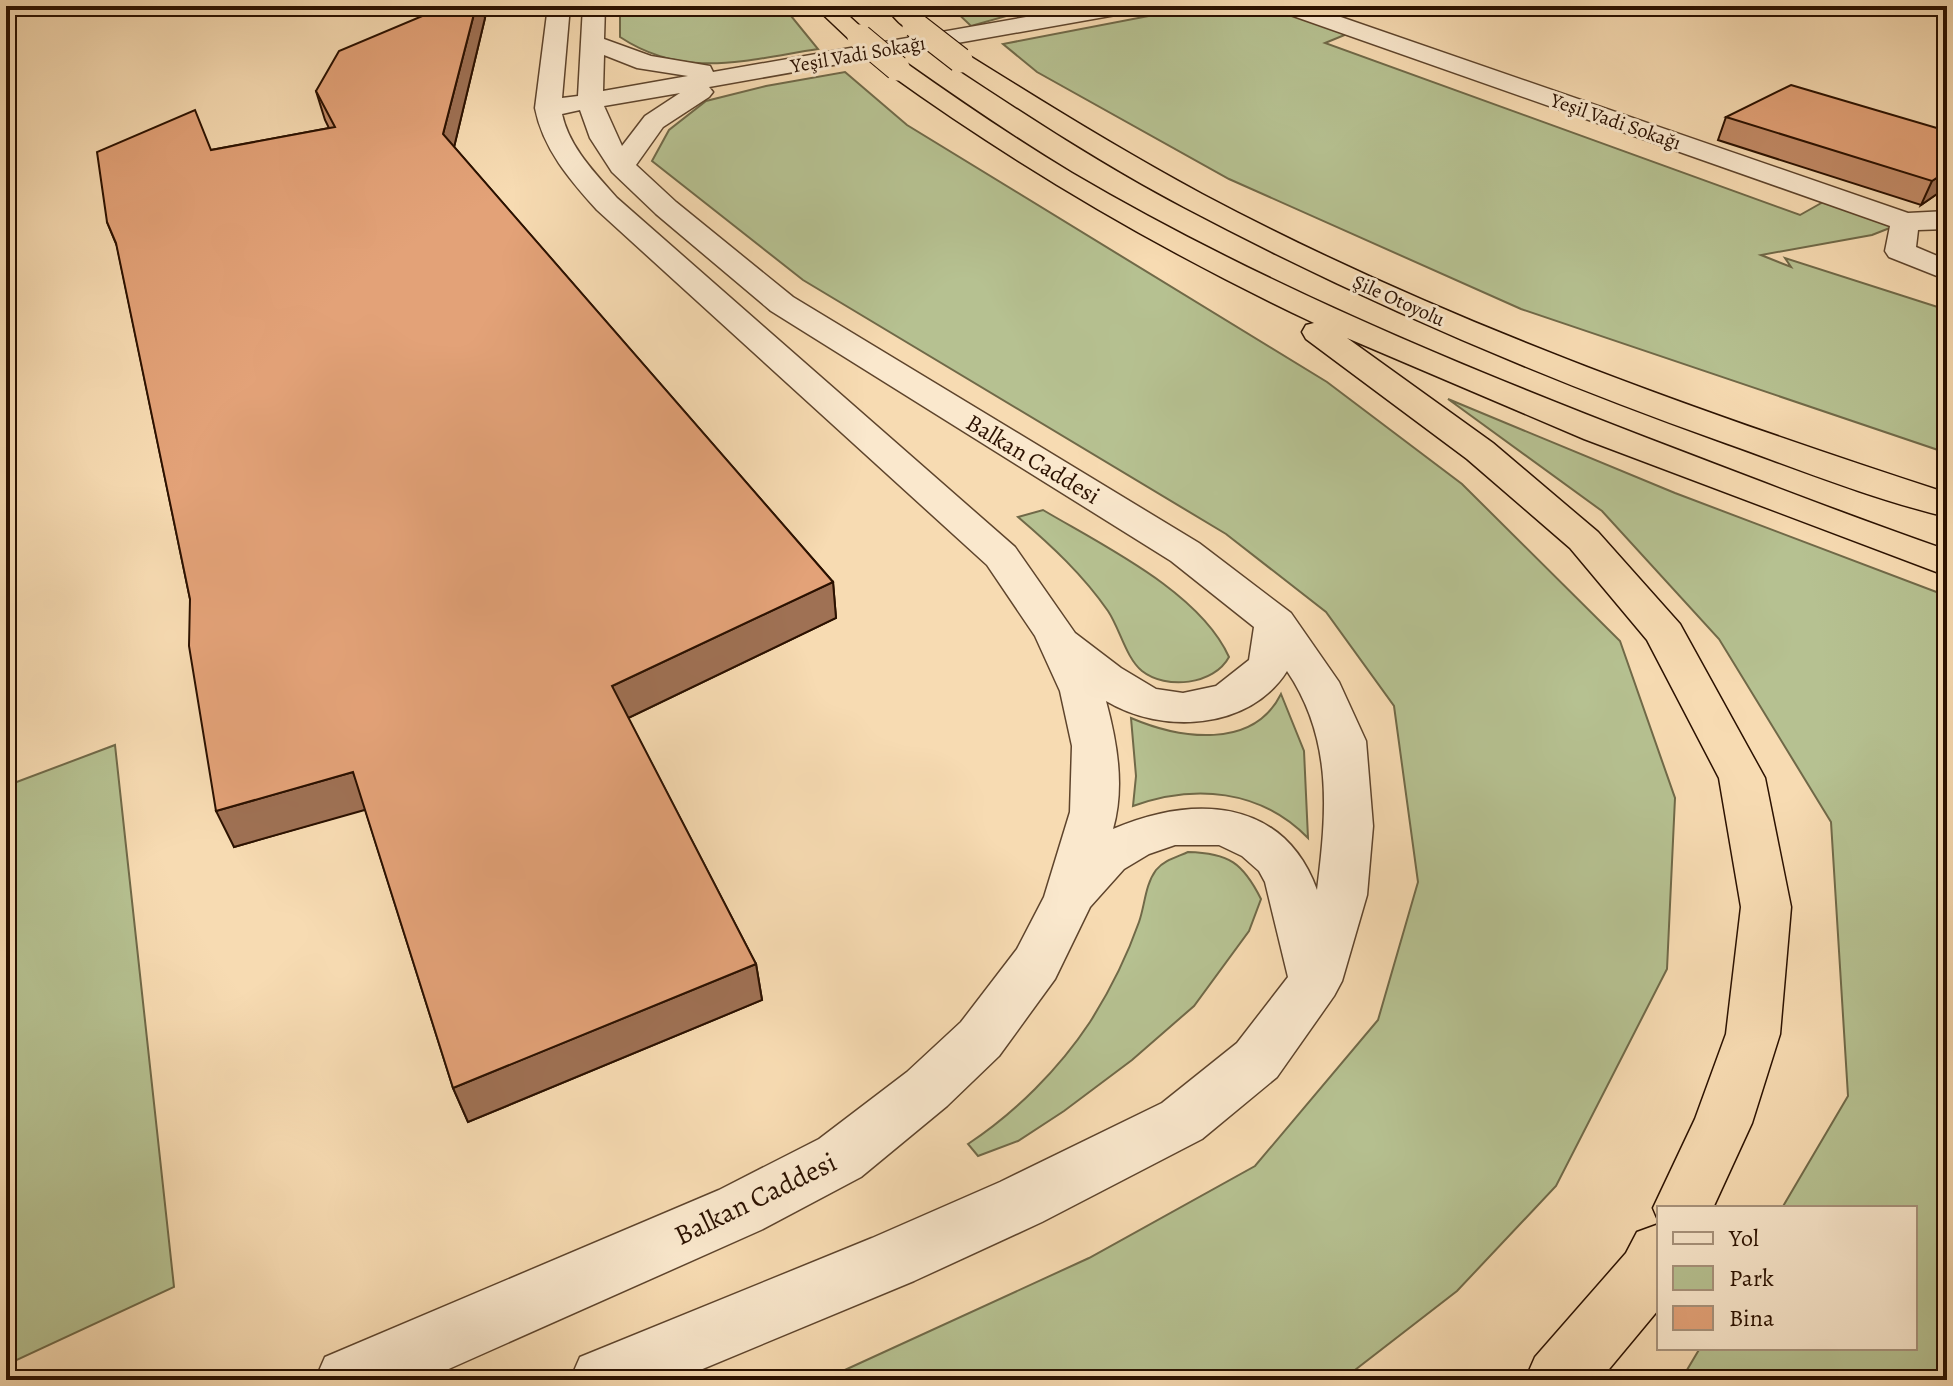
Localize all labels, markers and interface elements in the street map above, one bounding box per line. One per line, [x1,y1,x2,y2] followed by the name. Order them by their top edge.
[788,29,928,80] street label: Yeşil Vadi Sokağı
[1546,86,1685,156] street label: Yeşil Vadi Sokağı
[1348,268,1449,333] street label: Şile Otoyolu
[960,406,1106,512] street label: Balkan Caddesi
[668,1143,843,1255] street label: Balkan Caddesi
[1657,1206,1917,1350] legend
[1728,1222,1759,1254] text: Yol
[1729,1262,1774,1294] text: Park
[1729,1302,1775,1334] text: Bina

